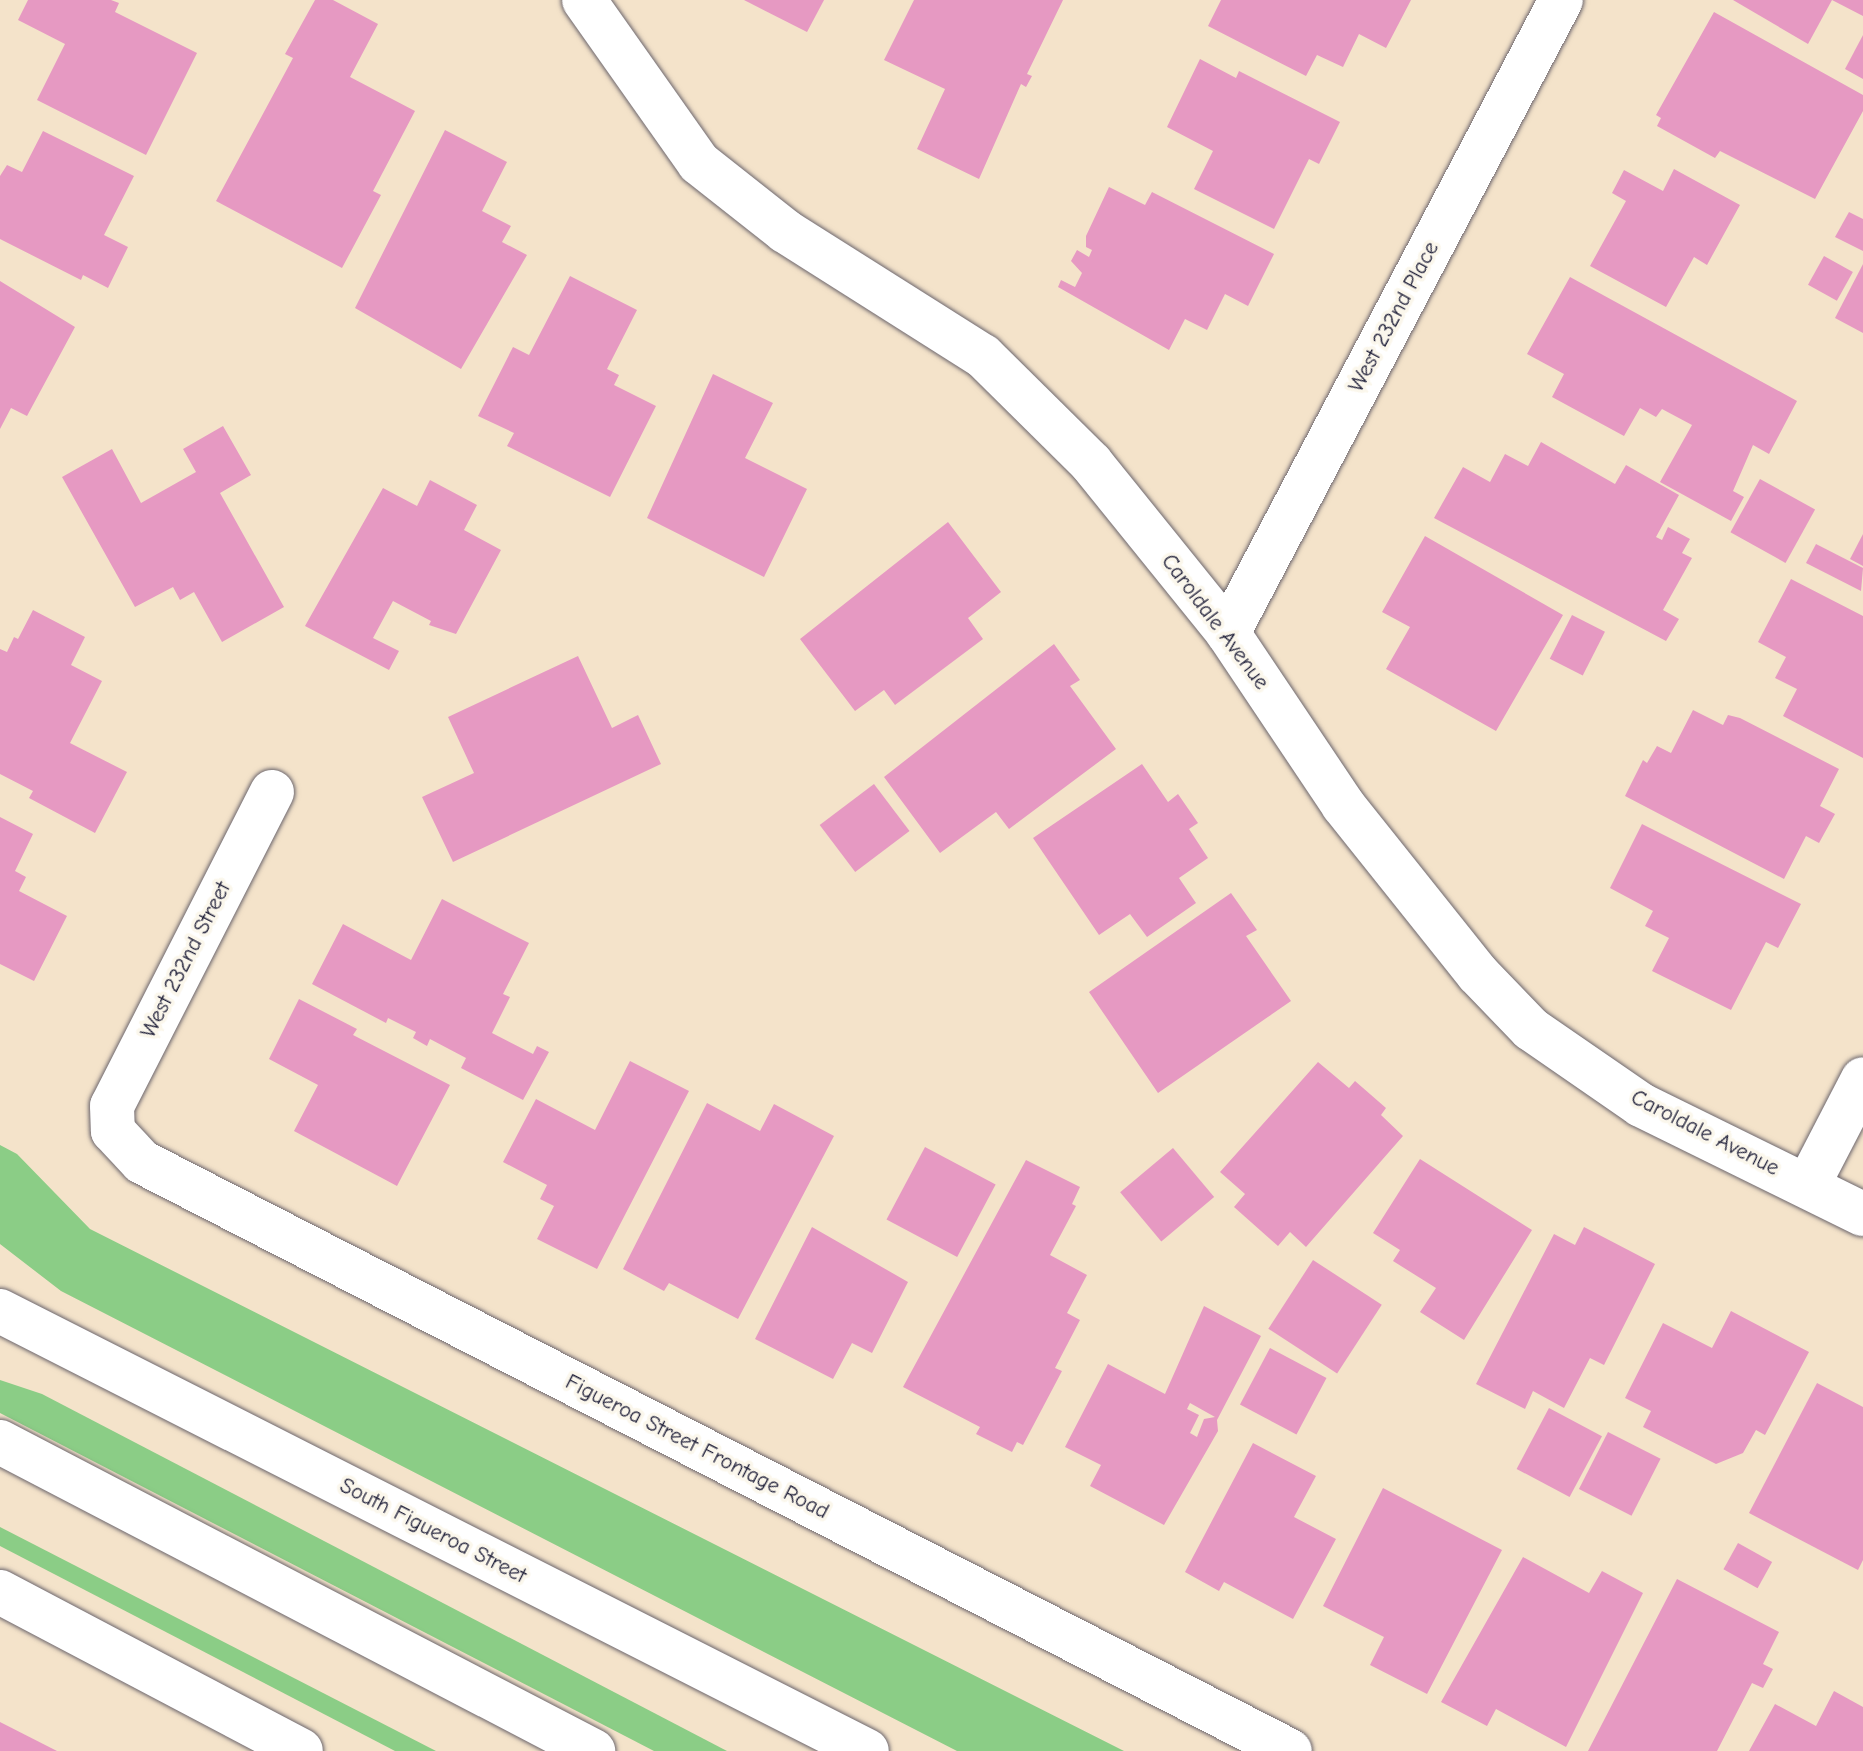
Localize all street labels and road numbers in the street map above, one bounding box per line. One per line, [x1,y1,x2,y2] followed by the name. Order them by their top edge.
[1343,237,1445,397] street label: West 232nd Place
[1155,549,1275,695] street label: Caroldale Avenue
[135,877,237,1043] street label: West 232nd Street
[1626,1084,1784,1182] street label: Caroldale Avenue
[561,1369,833,1525] street label: Figueroa Street Frontage Road
[335,1473,531,1589] street label: South Figueroa Street

